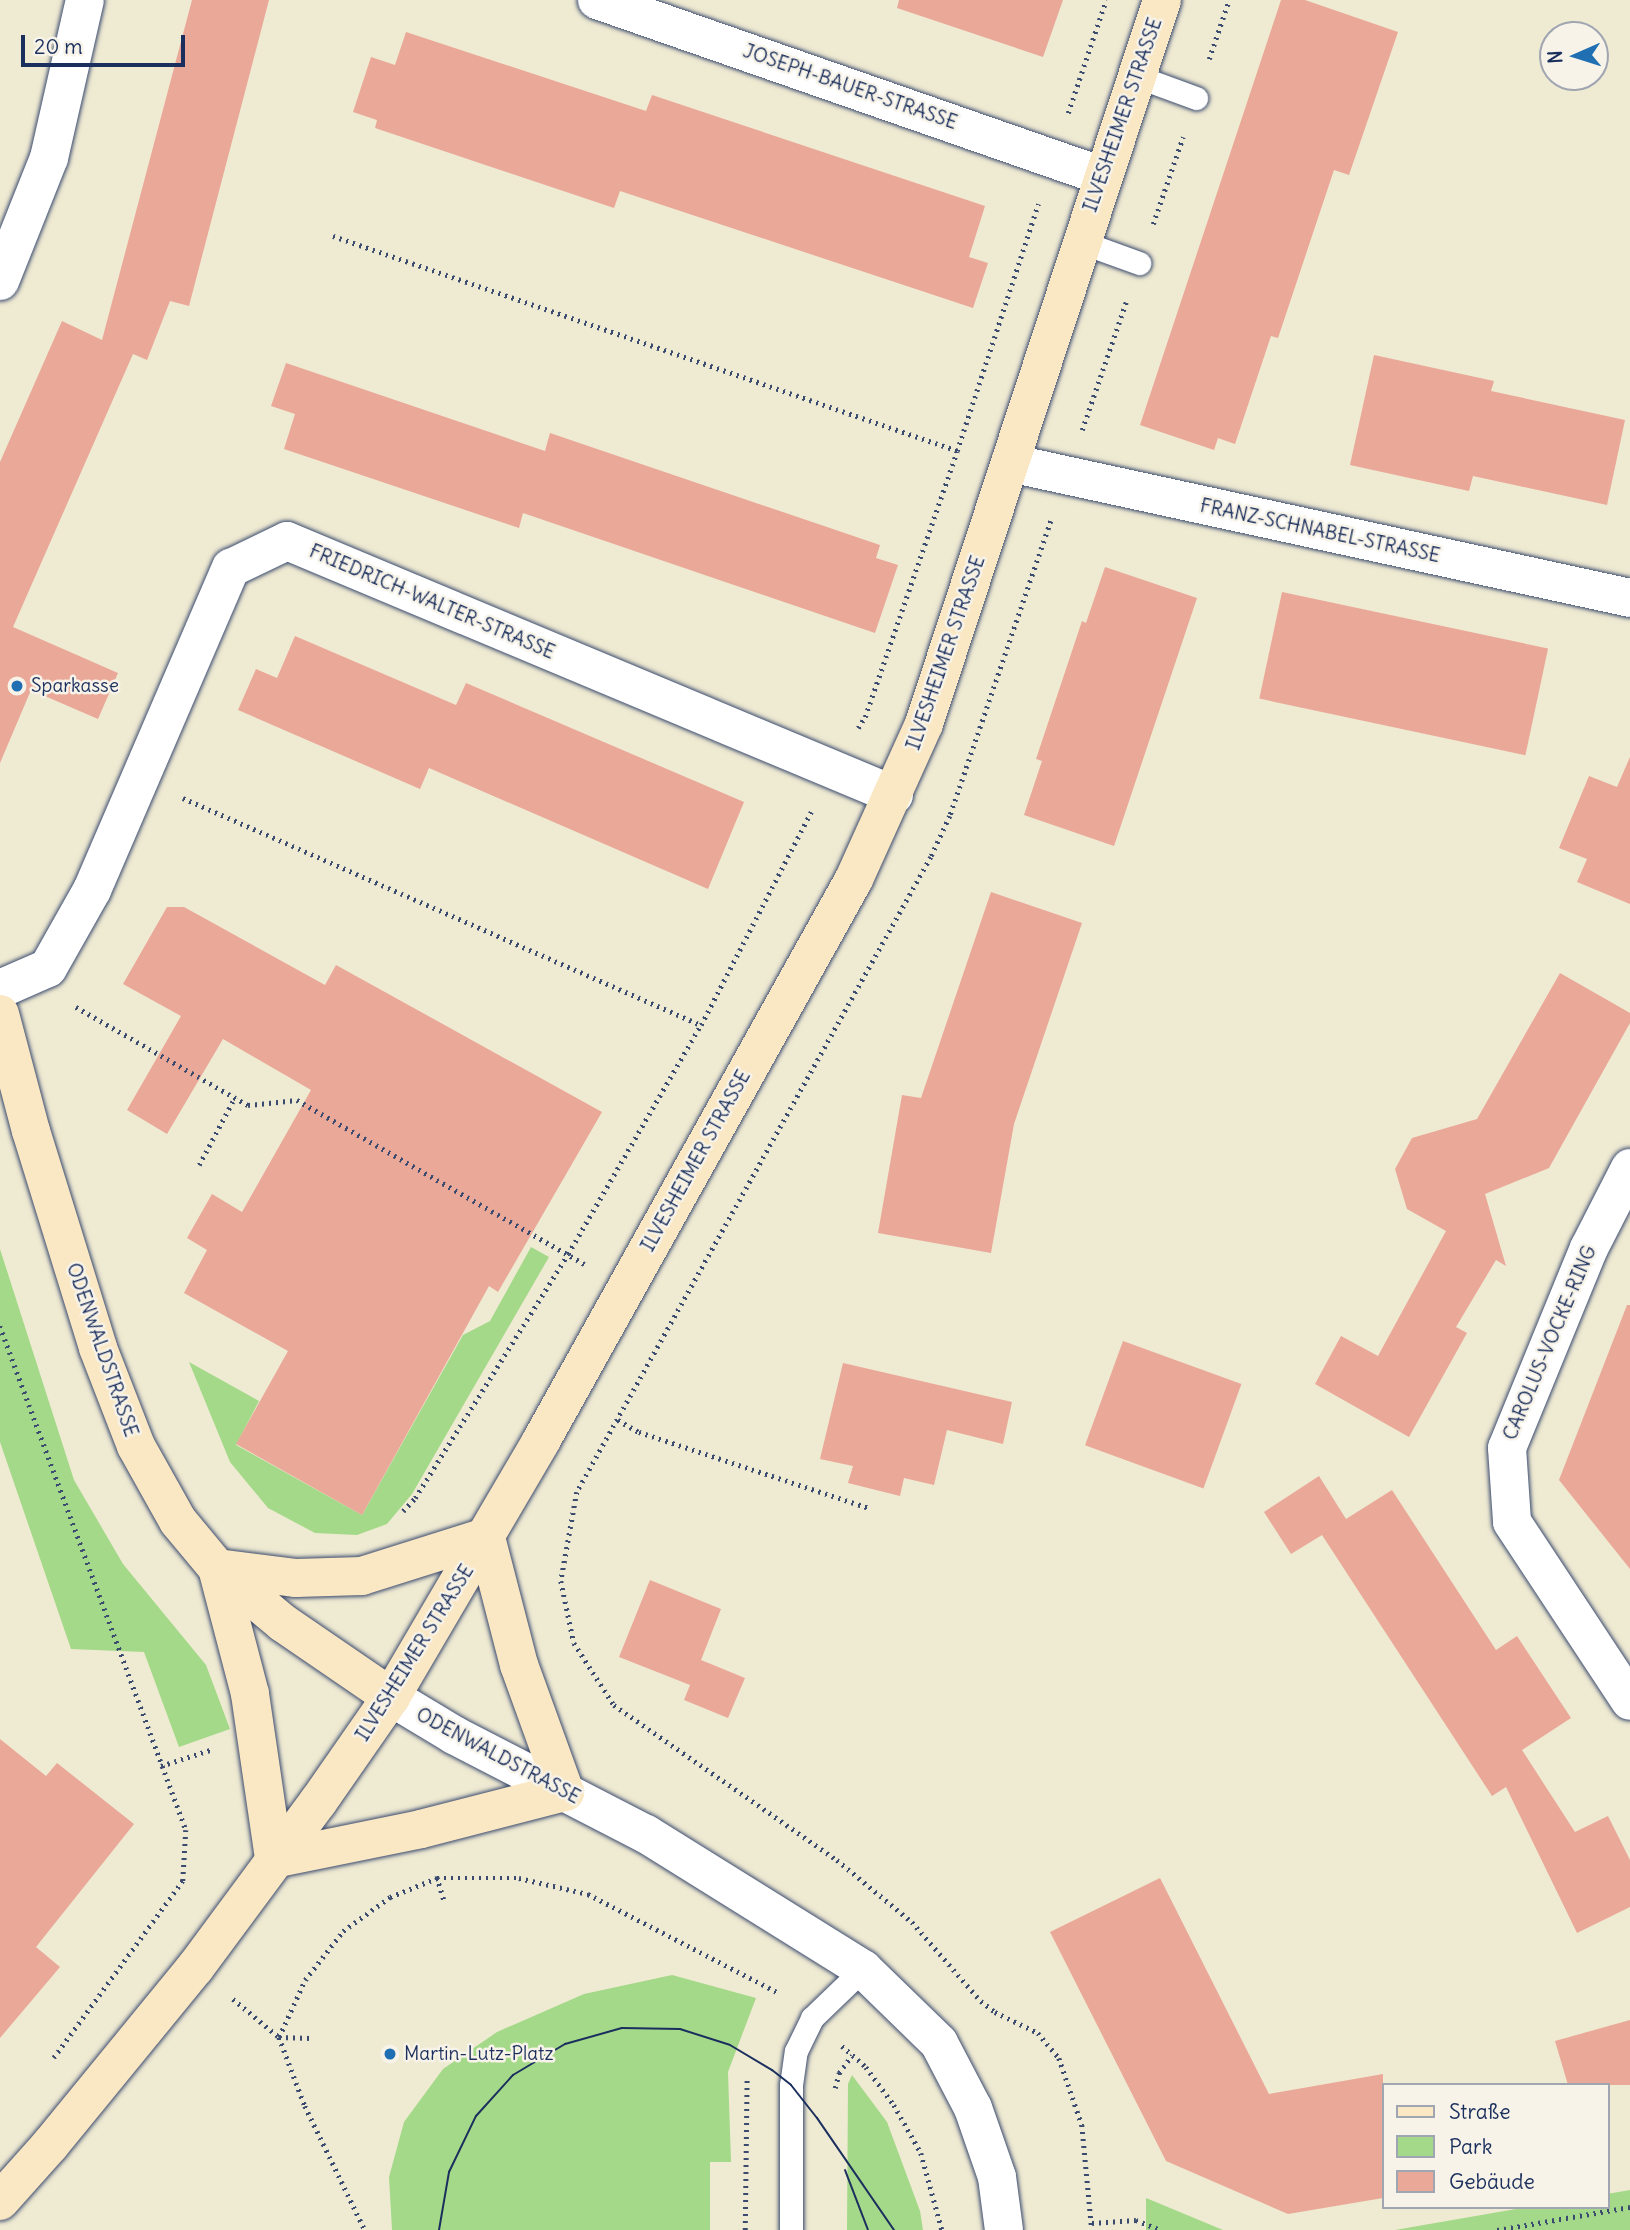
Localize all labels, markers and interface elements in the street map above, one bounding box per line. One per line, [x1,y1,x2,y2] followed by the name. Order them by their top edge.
[1079,15,1167,215] street label: ILVESHEIMER STRASSE
[24,21,189,65] scale bar
[1539,21,1609,91] north arrow
[34,33,83,60] text: 20 m
[740,40,960,134] street label: JOSEPH-BAUER-STRASSE
[1543,50,1567,64] text: N
[1198,494,1442,568] street label: FRANZ-SCHNABEL-STRASSE
[306,540,558,664] street label: FRIEDRICH-WALTER-STRASSE
[902,553,990,753] street label: ILVESHEIMER STRASSE
[31,675,119,697] place label: Sparkasse
[9,678,25,694] marker: Sparkasse
[637,1066,755,1256] street label: ILVESHEIMER STRASSE
[1499,1242,1601,1444] street label: CAROLUS-VOCKE-RING
[62,1260,142,1440] street label: ODENWALDSTRASSE
[351,1560,479,1746] street label: ILVESHEIMER STRASSE
[412,1703,584,1809] street label: ODENWALDSTRASSE
[404,2043,554,2065] place label: Martin-Lutz-Platz
[382,2046,398,2062] marker: Martin-Lutz-Platz
[1382,2083,1609,2209] legend
[1449,2098,1510,2125] text: Straße
[1449,2133,1492,2160] text: Park
[1449,2168,1535,2195] text: Gebäude

